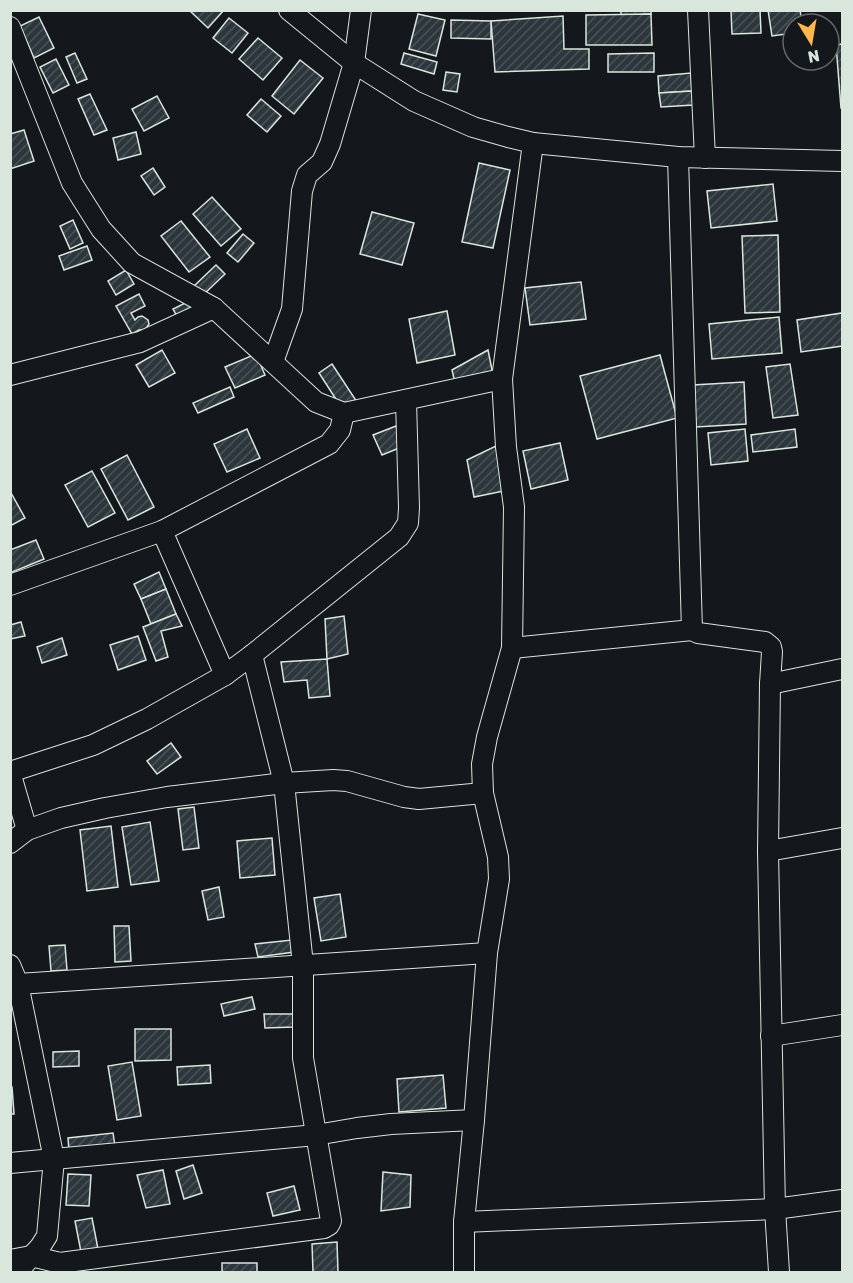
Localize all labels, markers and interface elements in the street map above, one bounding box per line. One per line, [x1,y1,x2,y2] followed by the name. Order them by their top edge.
[781,12,841,72] north arrow
[806,46,821,67] text: N

